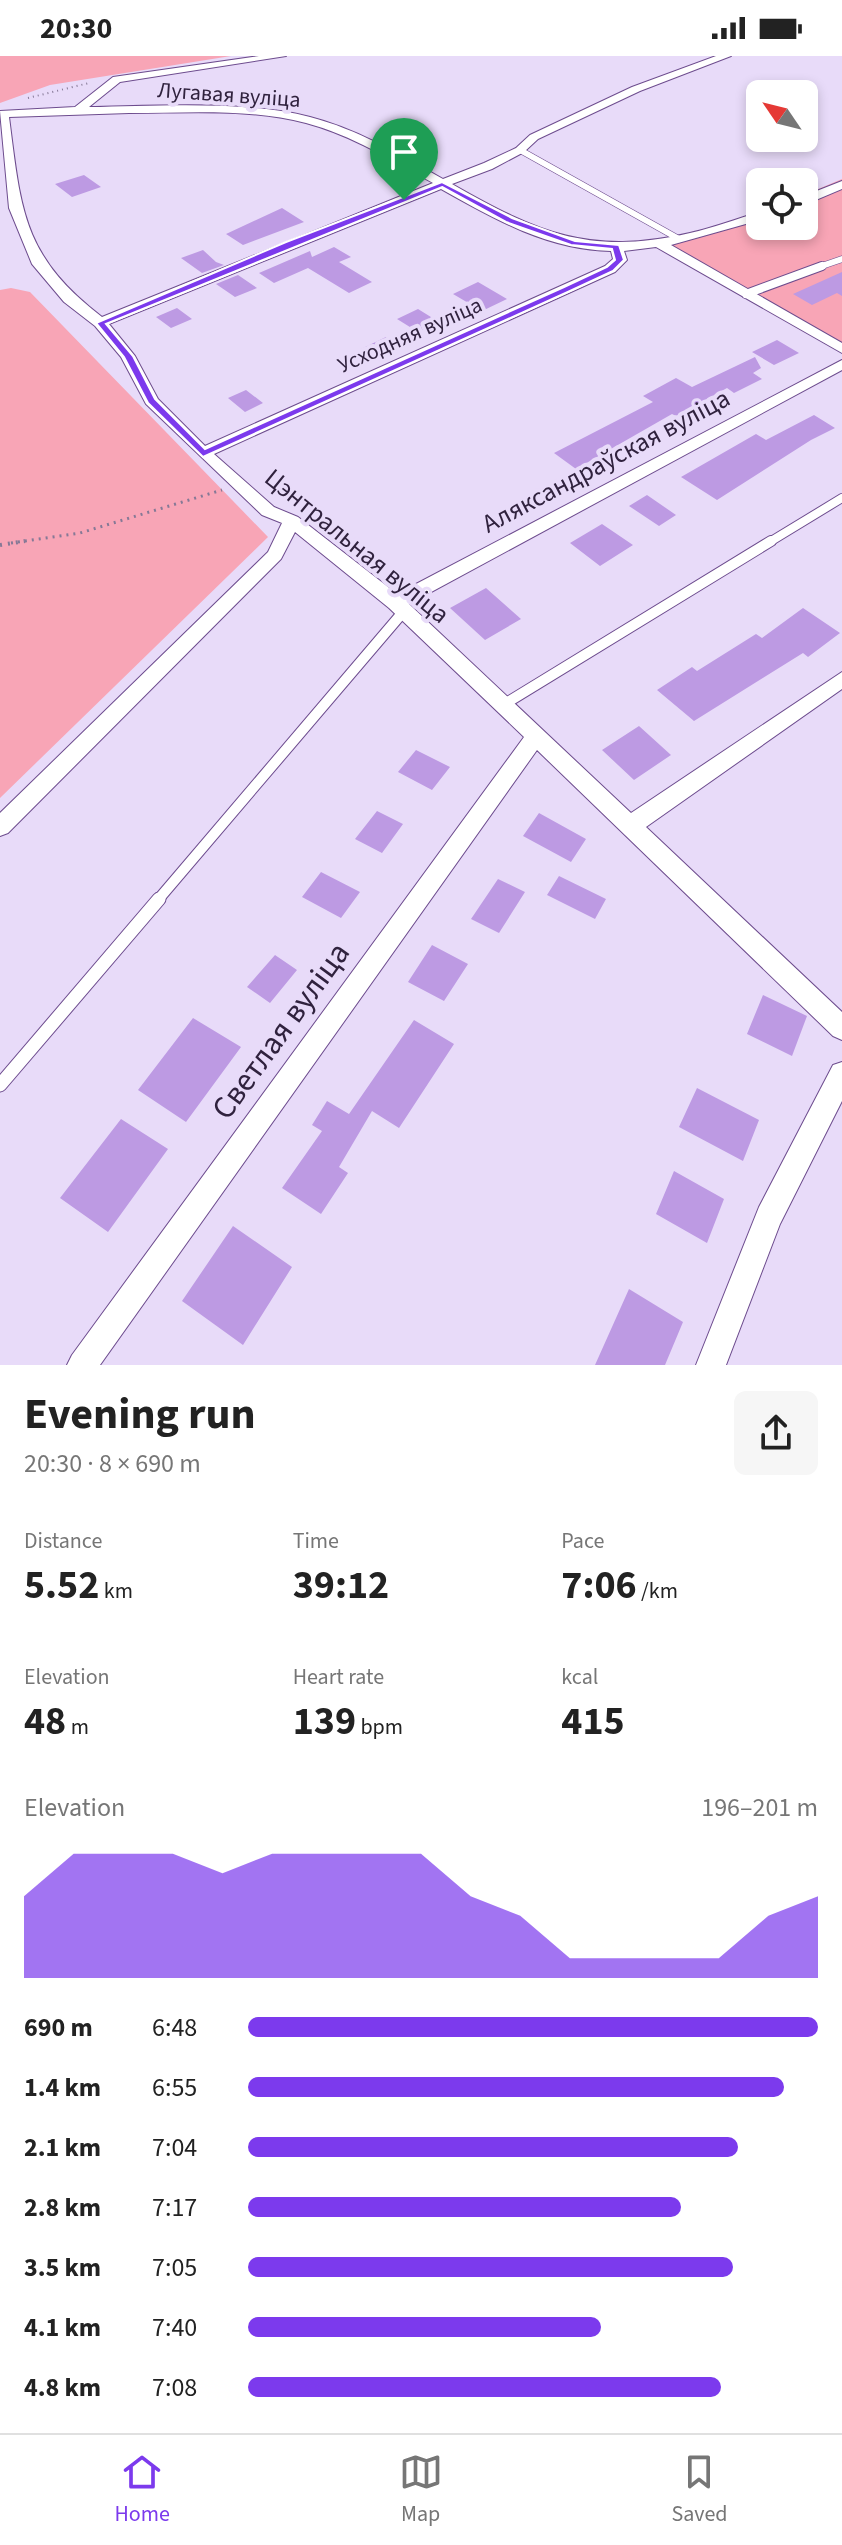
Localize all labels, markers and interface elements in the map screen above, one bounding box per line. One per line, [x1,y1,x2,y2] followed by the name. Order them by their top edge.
[40,7,112,50] text: 20:30
[156,74,302,116] street label: Лугавая вуліца
[746,80,818,152] north arrow
[746,80,818,240] map controls
[370,118,438,200] pin
[382,130,426,174] icon: arrive
[746,168,818,240] button: locate
[333,289,487,381] street label: Усходняя вуліца
[475,380,737,542] street label: Аляксандраўская вуліца
[257,460,457,632] street label: Цэнтральная вуліца
[201,933,361,1129] street label: Светлая вуліца
[24,1383,256,1446] text: Evening run
[734,1391,818,1475] button: share
[24,1445,201,1482] text: 20:30 · 8 × 690 m
[24,1525,102,1557] text: Distance
[293,1525,339,1557] text: Time
[561,1525,604,1557] text: Pace
[24,1557,99,1614] text: 5.52
[293,1557,389,1614] text: 39:12
[561,1557,637,1614] text: 7:06
[99,1575,133,1607] text: km
[637,1575,678,1607] text: /km
[24,1661,110,1693] text: Elevation
[293,1661,384,1693] text: Heart rate
[561,1661,598,1693] text: kcal
[24,1693,66,1750] text: 48
[293,1693,356,1750] text: 139
[561,1693,625,1750] text: 415
[66,1711,89,1743] text: m
[356,1711,403,1743] text: bpm
[24,1789,125,1826] text: Elevation
[701,1789,818,1826] text: 196–201 m
[24,2009,93,2046] text: 690 m
[152,2009,197,2046] text: 6:48
[24,2069,101,2106] text: 1.4 km
[152,2069,197,2106] text: 6:55
[24,2129,101,2166] text: 2.1 km
[152,2129,197,2166] text: 7:04
[24,2189,101,2226] text: 2.8 km
[152,2189,197,2226] text: 7:17
[24,2249,101,2286] text: 3.5 km
[152,2249,197,2286] text: 7:05
[24,2309,101,2346] text: 4.1 km
[152,2309,197,2346] text: 7:40
[24,2369,101,2406] text: 4.8 km
[152,2369,197,2406] text: 7:08
[114,2450,170,2530] tab: Home
[399,2450,443,2530] tab: Map
[671,2450,728,2530] tab: Saved

